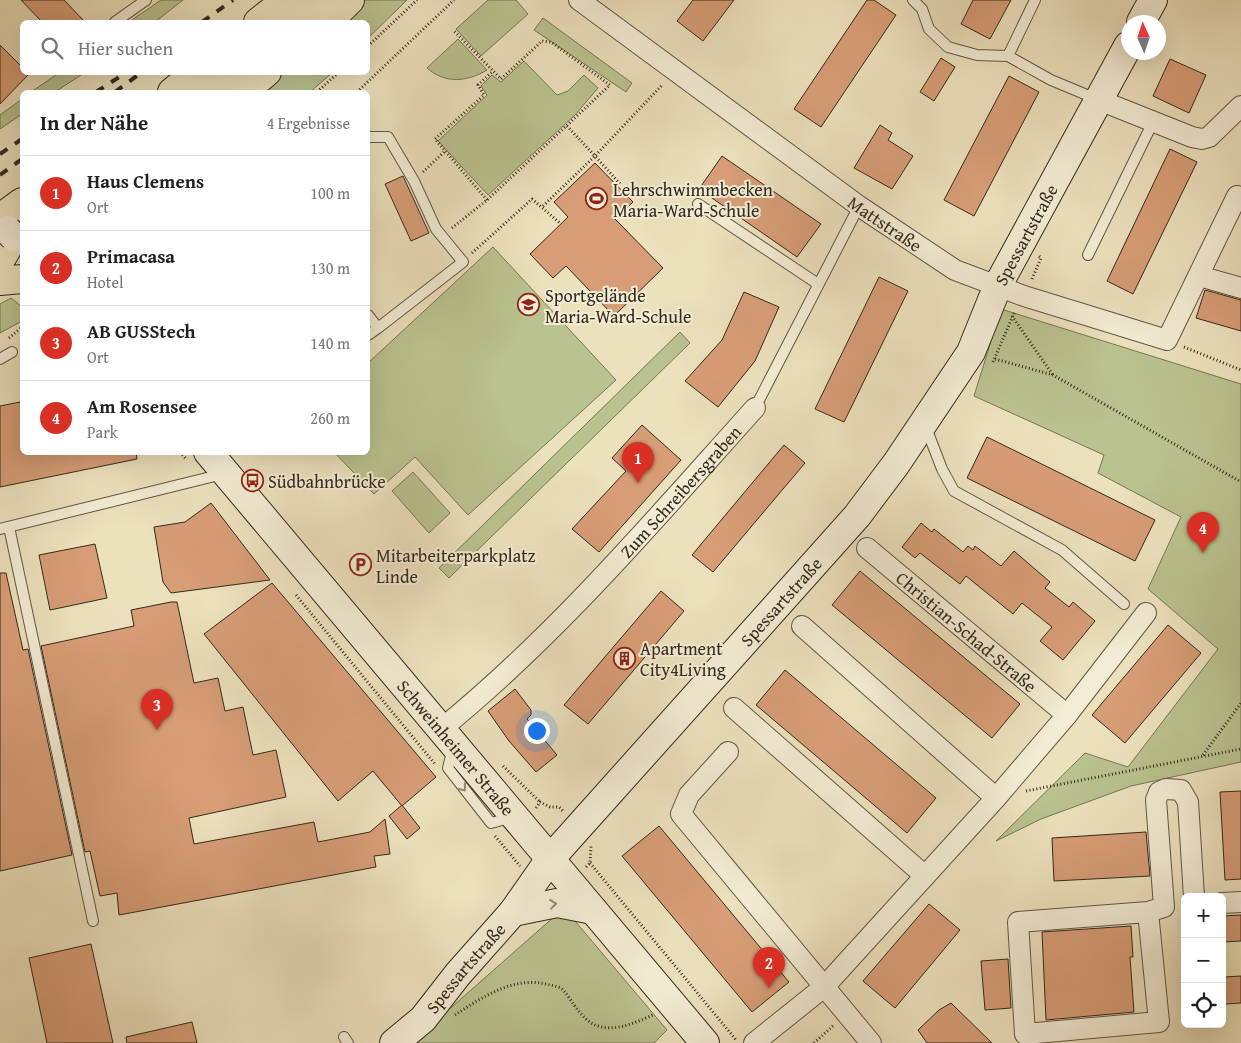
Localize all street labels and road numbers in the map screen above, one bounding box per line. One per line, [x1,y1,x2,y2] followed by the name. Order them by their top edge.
[987,179,1064,290] street label: Spessartstraße
[842,189,928,258] street label: Mattstraße
[613,419,747,564] street label: Zum Schreibersgraben
[733,551,828,652] street label: Spessartstraße
[890,564,1043,698] street label: Christian-Schad-Straße
[391,673,522,821] street label: Schweinheimer Straße
[419,916,511,1019] street label: Spessartstraße

